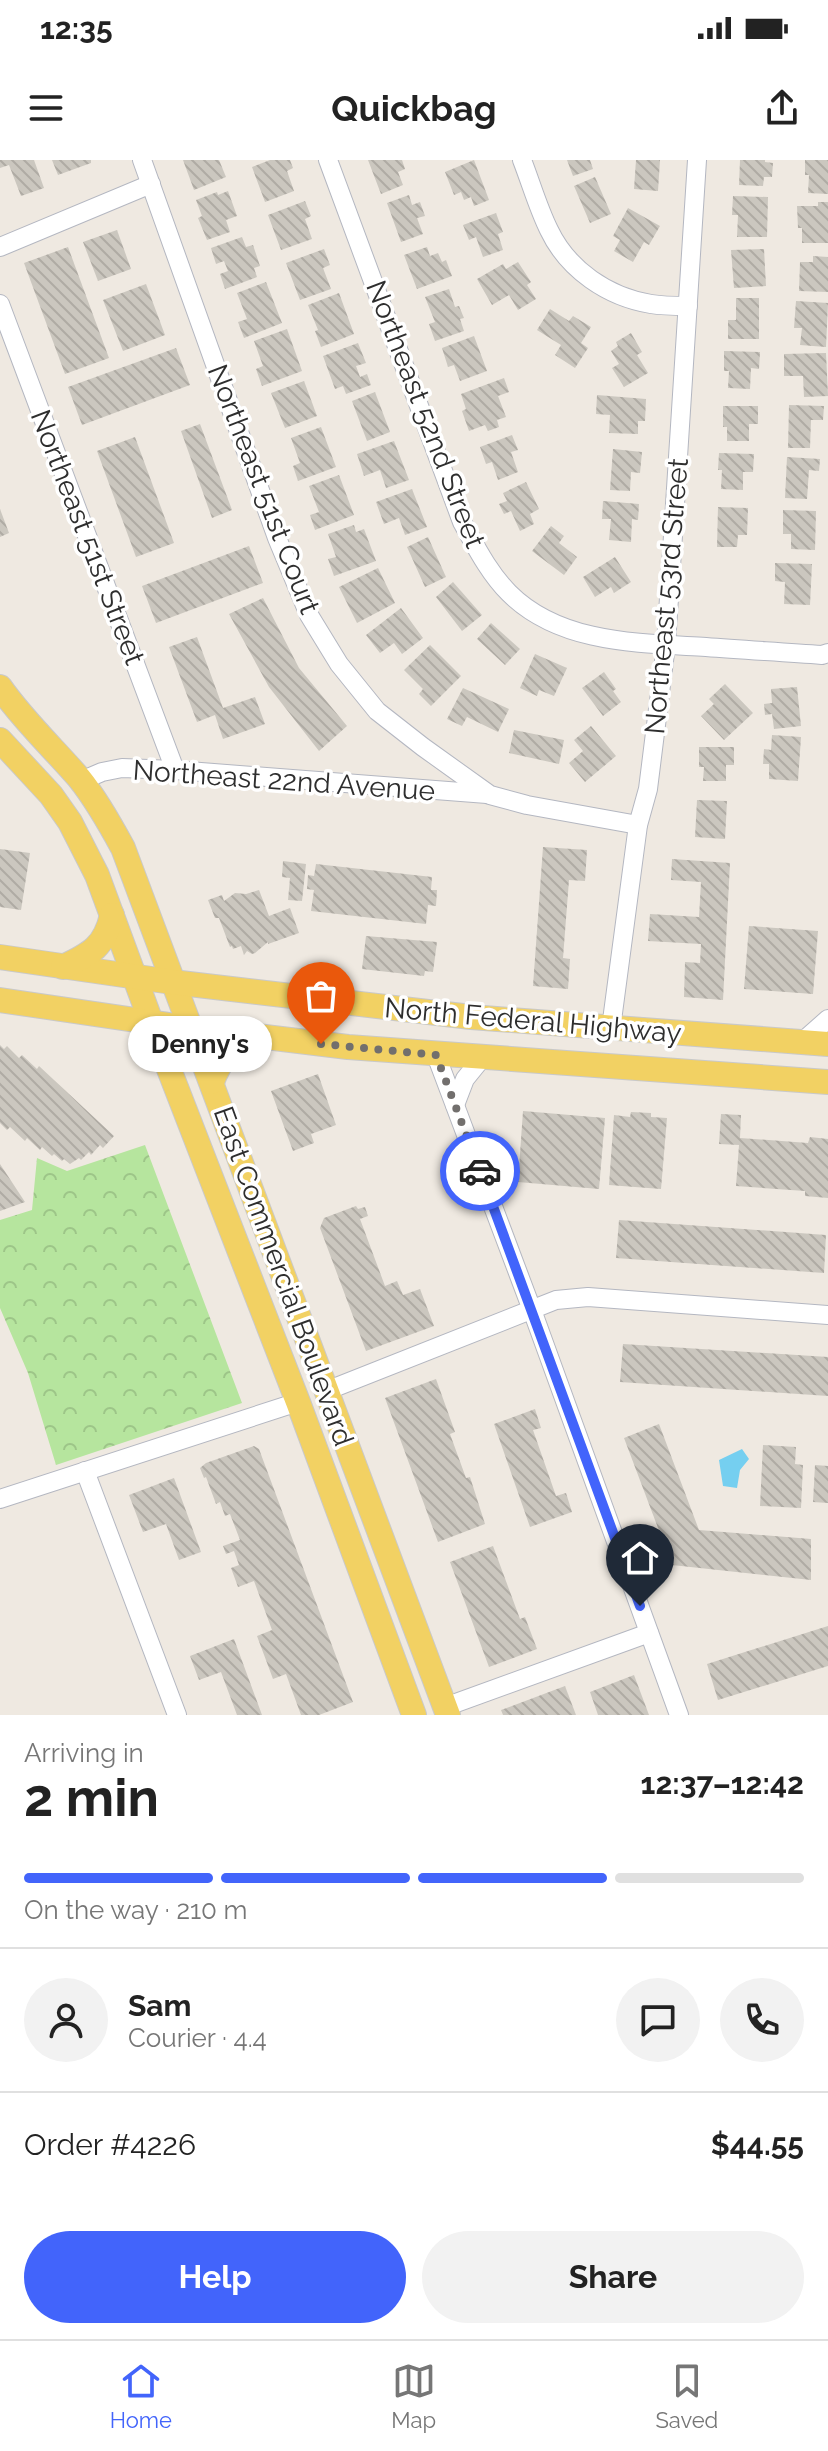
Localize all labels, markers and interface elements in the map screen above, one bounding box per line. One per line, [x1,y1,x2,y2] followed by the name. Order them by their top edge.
[40,11,113,46] text: 12:35
[24,86,68,130] icon: menu
[760,86,804,130] icon: share
[331,87,497,129] text: Quickbag
[359,276,492,553] street label: Northeast 52nd Street
[201,360,327,619] street label: Northeast 51st Court
[24,405,152,670] street label: Northeast 51st Street
[638,456,695,736] street label: Northeast 53rd Street
[132,753,436,808] street label: Northeast 22nd Avenue
[287,962,355,1044] pin
[299,974,343,1018] icon: bag
[383,991,683,1050] street label: North Federal Highway
[129,1016,273,1072] callout: Denny's
[151,1029,249,1059] text: Denny's
[207,1102,360,1450] street label: East Commercial Boulevard
[440,1131,520,1211] courier
[458,1149,502,1193] icon: car
[606,1524,674,1606] pin
[618,1536,662,1580] icon: home
[24,1738,144,1768] text: Arriving in
[641,1766,804,1801] text: 12:37–12:42
[24,1767,159,1828] text: 2 min
[24,1895,248,1925] text: On the way · 210 m
[24,1978,108,2062] button: person
[616,1978,700,2062] button: chat
[720,1978,804,2062] button: phone
[128,1988,191,2023] text: Sam
[128,2023,267,2053] text: Courier · 4.4
[24,2127,196,2162] text: Order #4226
[711,2127,804,2162] text: $44.55
[24,2231,406,2323] button: Help
[422,2231,804,2323] button: Share
[110,2359,172,2433] tab: Home
[391,2359,436,2433] tab: Map
[655,2359,718,2433] tab: Saved

